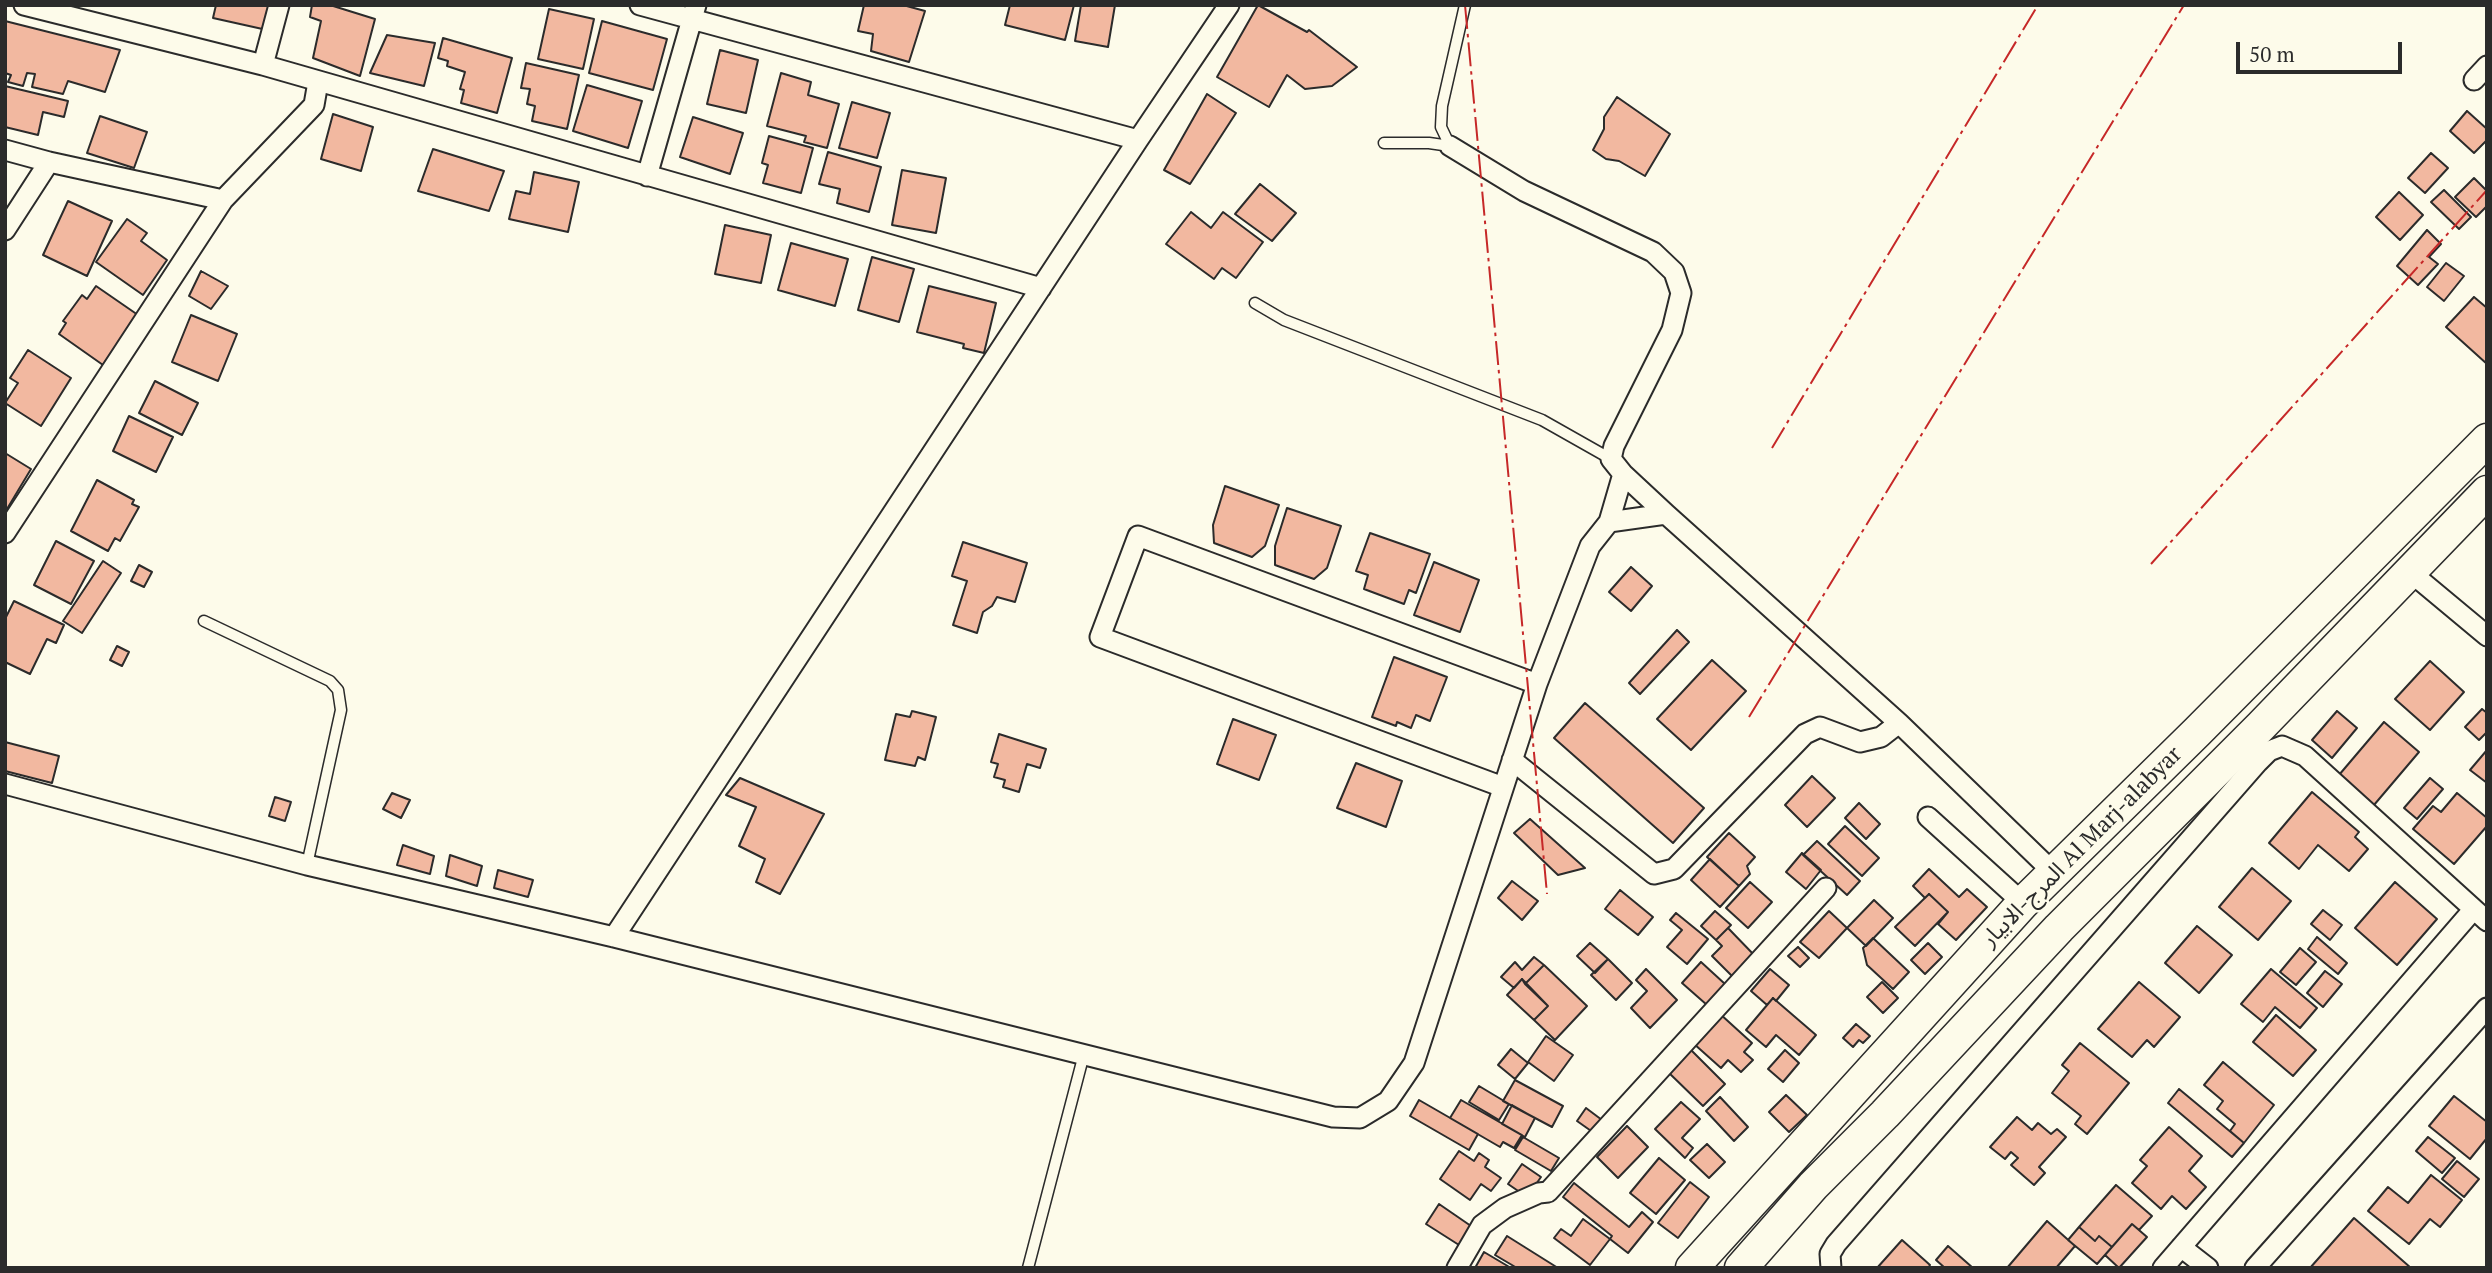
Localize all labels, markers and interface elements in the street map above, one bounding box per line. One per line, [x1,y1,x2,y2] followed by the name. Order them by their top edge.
[2240,28,2406,72] scale bar
[2249,40,2295,68] text: 50 m
[1976,741,2188,953] street label: المرج-الابيار Al Marj-alabyar

